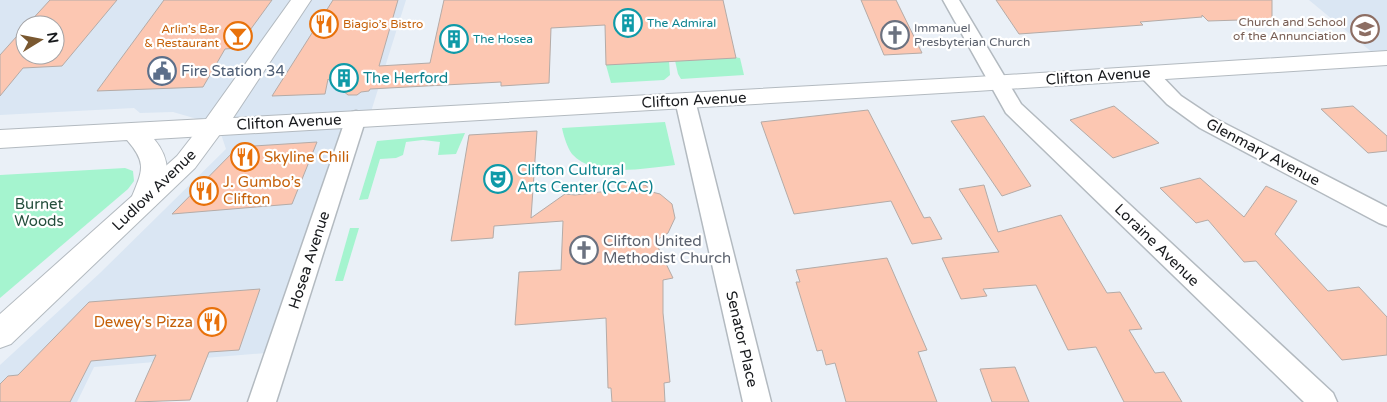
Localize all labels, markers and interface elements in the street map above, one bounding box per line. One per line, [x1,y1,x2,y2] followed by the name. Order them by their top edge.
[613,8,643,38] building icon: The Admiral
[309,9,339,39] restaurant icon: Biagio’s Bistro
[1350,14,1380,44] school or university icon: Church and School of the Annunciation
[15,15,65,65] north arrow
[1233,15,1346,43] place label: Church and School of the Annunciation
[647,16,716,30] place label: The Admiral
[343,17,423,31] place label: Biagio’s Bistro
[880,20,910,50] church icon: Immanuel Presbyterian Church
[223,21,253,51] bar icon: Arlin’s Bar & Restaurant
[914,21,1030,49] place label: Immanuel Presbyterian Church
[144,22,219,50] place label: Arlin’s Bar & Restaurant
[439,24,469,54] building icon: The Hosea
[43,31,62,45] text: N
[473,32,533,46] place label: The Hosea
[147,56,177,86] public building icon: Fire Station 34
[181,62,285,80] place label: Fire Station 34
[329,63,359,93] building icon: The Herford
[1045,63,1151,89] street label: Clifton Avenue
[363,69,448,87] place label: The Herford
[641,88,747,112] street label: Clifton Avenue
[236,110,342,134] street label: Clifton Avenue
[1203,114,1323,190] street label: Glenmary Avenue
[230,142,260,172] restaurant icon: Skyline Chili
[108,146,200,234] street label: Ludlow Avenue
[264,148,349,166] place label: Skyline Chili
[517,161,653,196] place label: Clifton Cultural Arts Center (CCAC)
[483,164,513,194] theatre icon: Clifton Cultural Arts Center (CCAC)
[223,173,301,208] place label: J. Gumbo’s Clifton
[189,176,219,206] restaurant icon: J. Gumbo’s Clifton
[14,195,64,230] park label: Burnet Woods
[1111,200,1203,290] street label: Loraine Avenue
[285,209,333,311] street label: Hosea Avenue
[603,232,731,267] place label: Clifton United Methodist Church
[569,235,599,265] church icon: Clifton United Methodist Church
[722,289,762,389] street label: Senator Place
[197,307,227,337] restaurant icon: Dewey's Pizza
[94,313,193,331] place label: Dewey's Pizza

